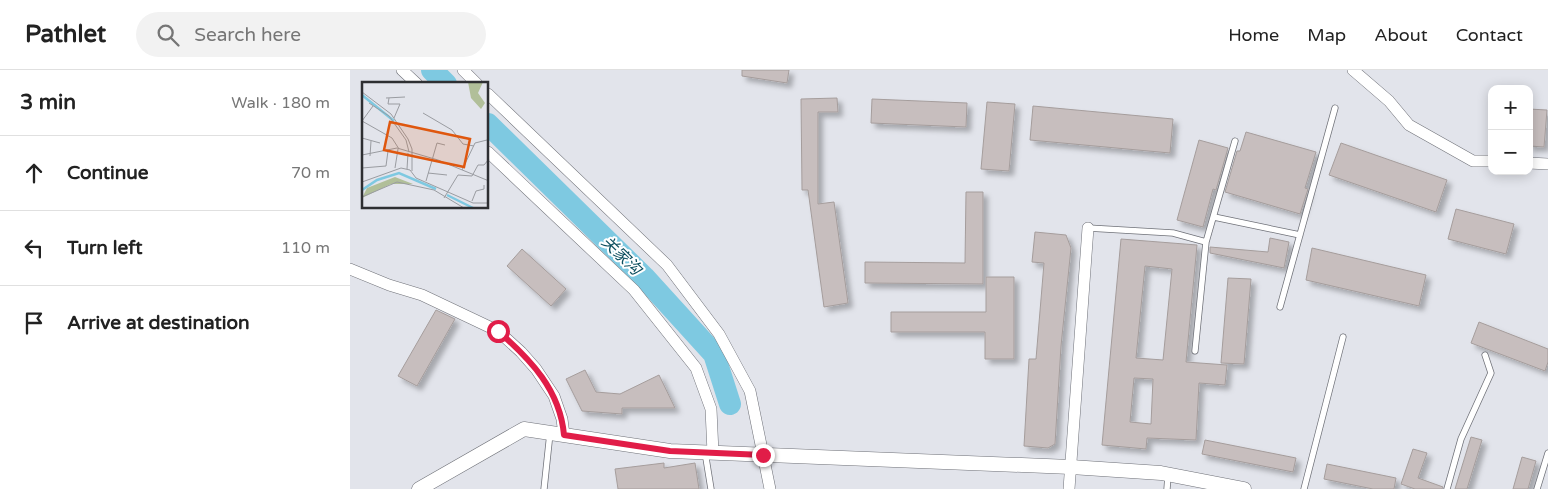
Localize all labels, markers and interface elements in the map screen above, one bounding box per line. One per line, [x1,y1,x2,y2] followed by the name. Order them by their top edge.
[136,12,486,57] search box
[25,20,106,49] text: Pathlet
[154,21,182,49] icon: search
[194,24,301,46] text: Search here
[1228,24,1279,46] text: Home
[1307,24,1346,46] text: Map
[1374,24,1428,46] text: About
[1456,24,1523,46] text: Contact
[362,82,489,209] inset map
[1488,85,1533,175] map controls
[1488,85,1533,130] button: +
[20,90,76,115] text: 3 min
[231,93,330,113] text: Walk · 180 m
[1488,130,1533,175] button: −
[20,159,48,187] icon: ahead
[67,162,149,184] text: Continue
[291,163,330,183] text: 70 m
[597,232,647,281] water label: 关家沟
[20,234,48,262] icon: left
[67,237,143,259] text: Turn left
[281,238,330,258] text: 110 m
[20,309,48,337] icon: arrive
[67,312,250,334] text: Arrive at destination
[487,320,510,343] route start
[752,444,775,467] route end

